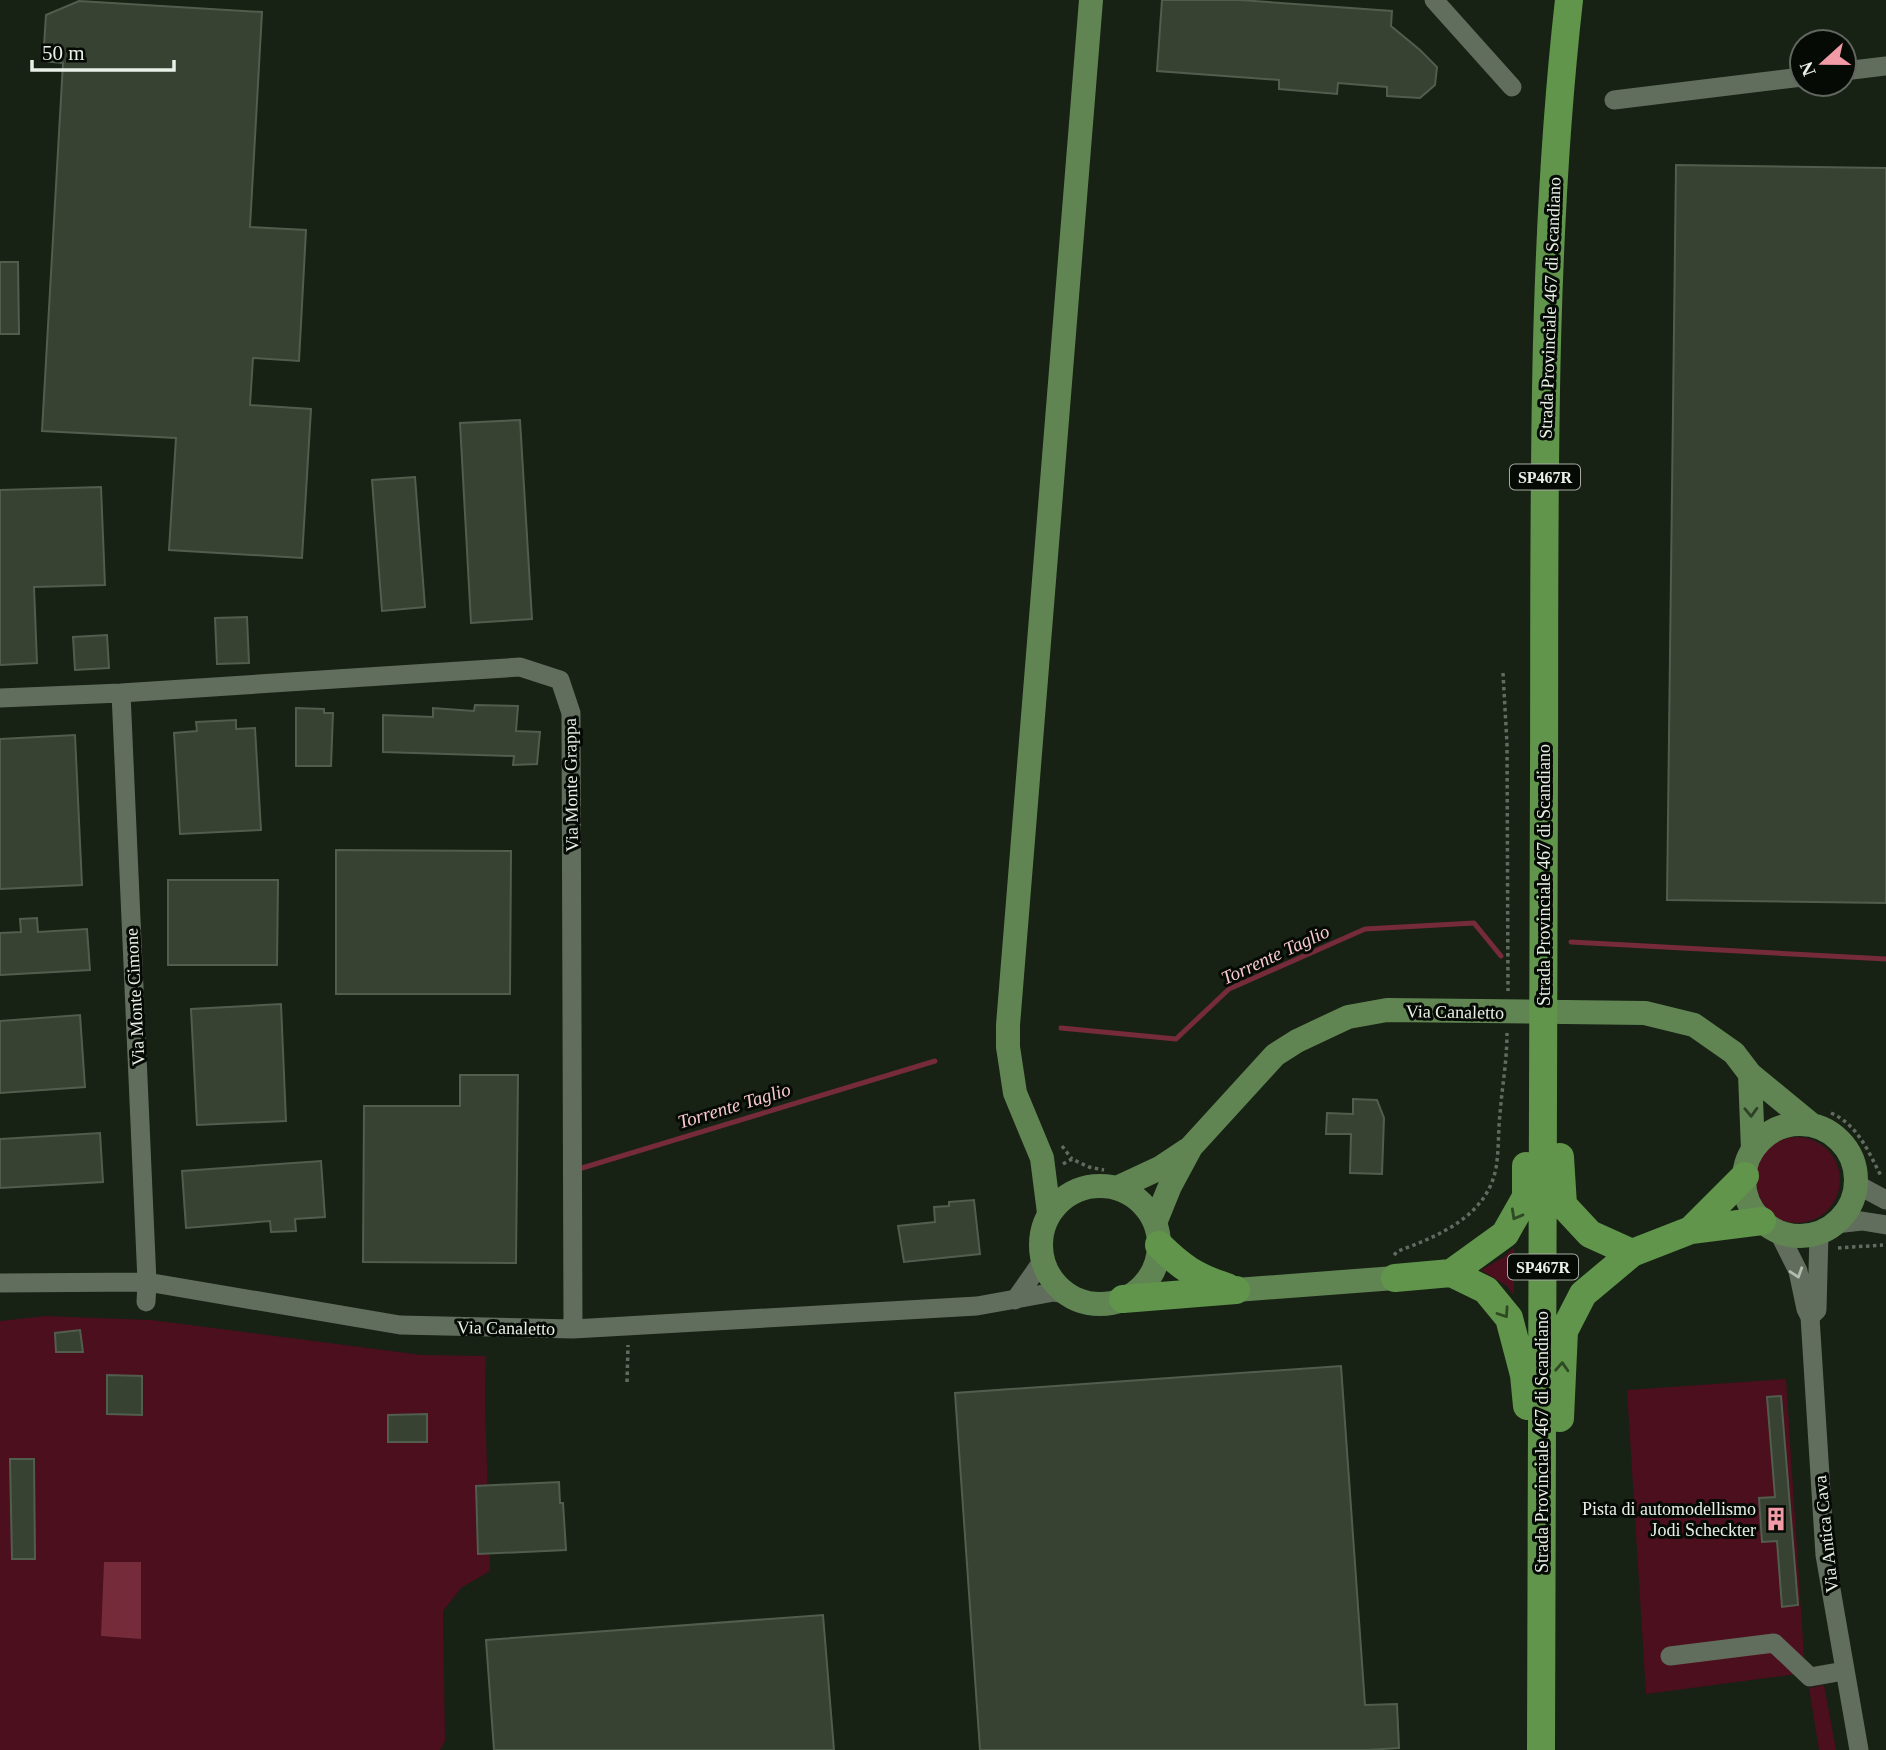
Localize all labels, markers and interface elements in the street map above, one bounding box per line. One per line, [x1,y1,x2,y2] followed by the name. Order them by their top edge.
[32,28,173,72] scale bar
[1788,28,1858,98] north arrow
[42,41,85,65] text: 50 m
[1795,58,1820,79] text: N
[1535,177,1565,439] street label: Strada Provinciale 467 di Scandiano
[1510,464,1580,490] road number: SP467R
[560,718,582,852] street label: Via Monte Grappa
[1534,744,1554,1006] street label: Strada Provinciale 467 di Scandiano
[1218,920,1333,989] water label: Torrente Taglio
[121,928,149,1066] street label: Via Monte Cimone
[1406,1001,1504,1023] street label: Via Canaletto
[675,1078,793,1133] water label: Torrente Taglio
[1744,1107,1759,1118] one-way arrow
[1511,1207,1524,1220] one-way arrow
[1508,1254,1578,1280] road number: SP467R
[1789,1267,1803,1279] one-way arrow
[1495,1305,1508,1318] one-way arrow
[1532,1311,1552,1573] street label: Strada Provinciale 467 di Scandiano
[457,1317,555,1339] street label: Via Canaletto
[1555,1361,1570,1372] one-way arrow
[1810,1474,1842,1594] street label: Via Antica Cava
[1582,1499,1756,1540] place label: Pista di automodellismo Jodi Scheckter
[1762,1505,1790,1533] building icon: Pista di automodellismo Jodi Scheckter

